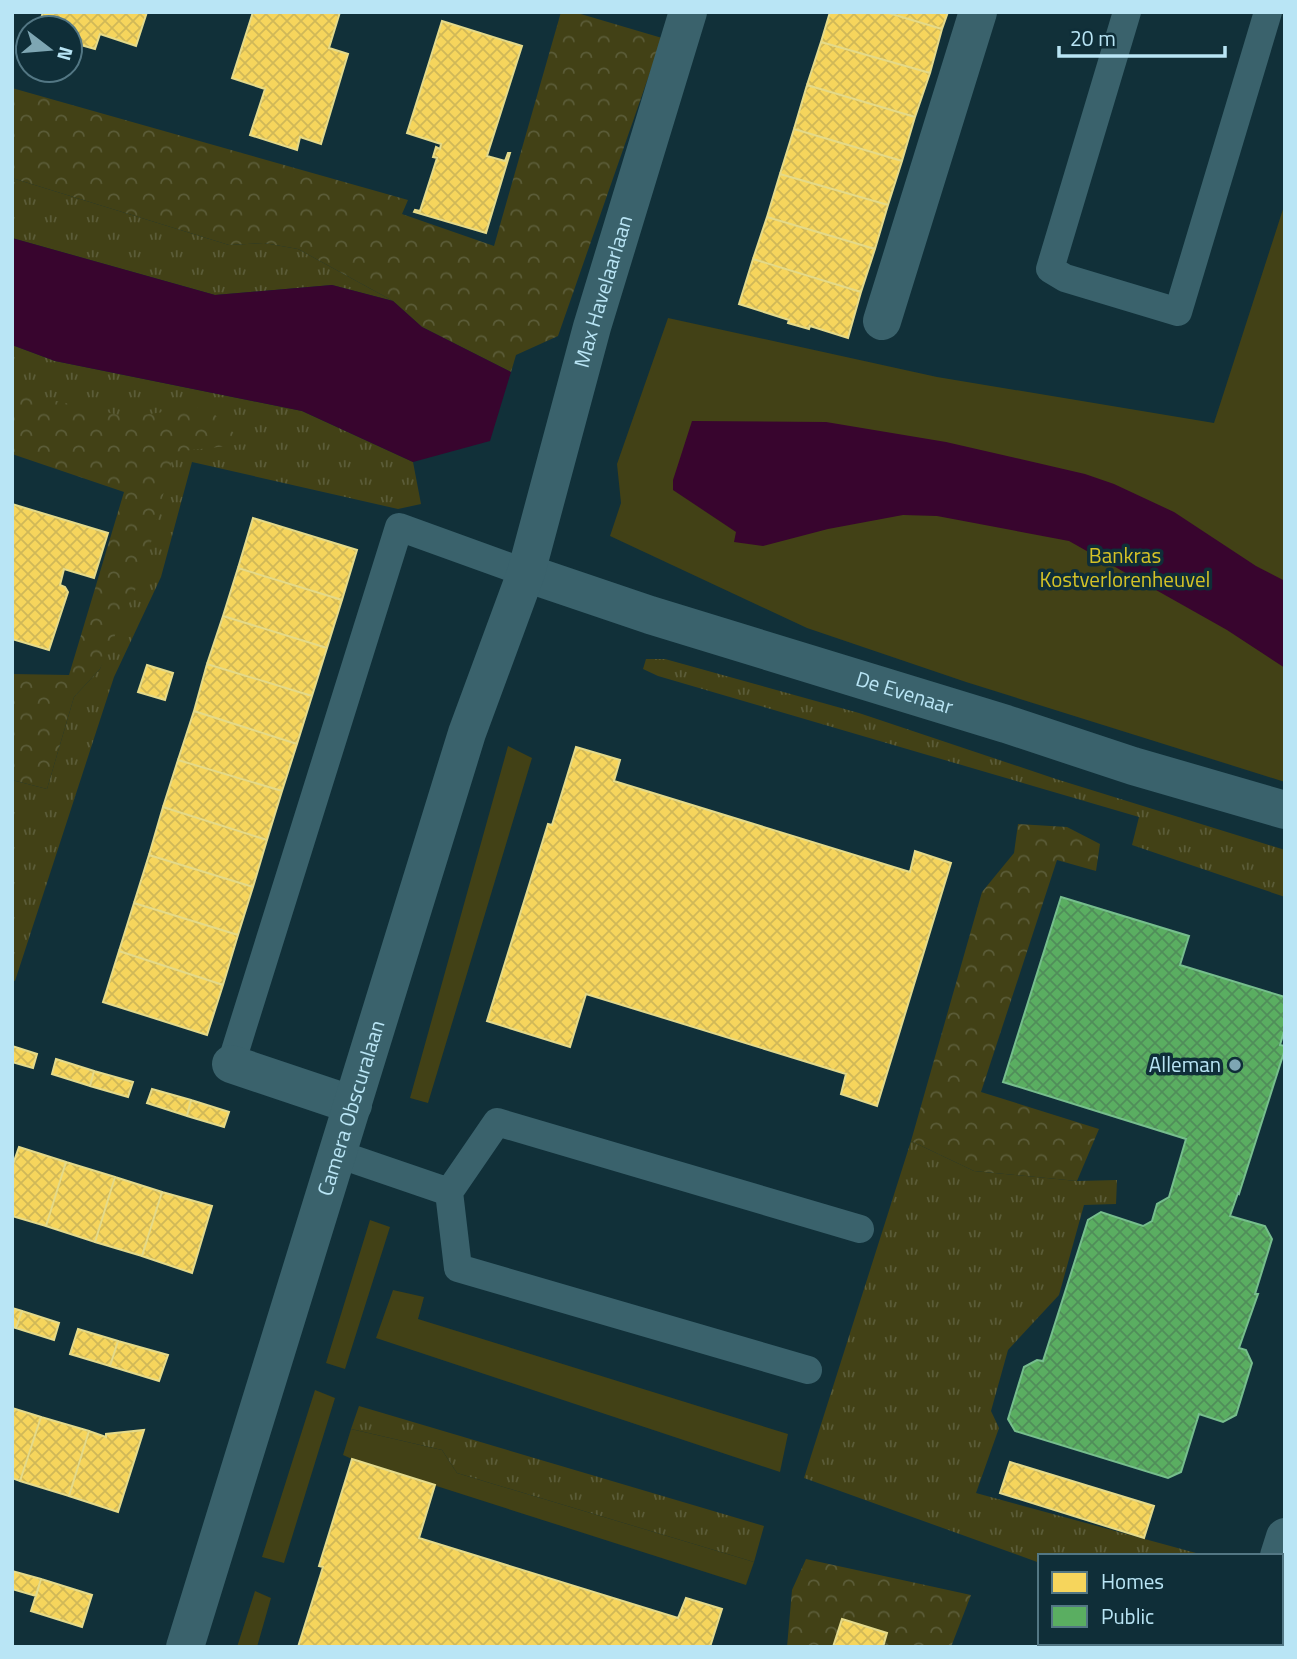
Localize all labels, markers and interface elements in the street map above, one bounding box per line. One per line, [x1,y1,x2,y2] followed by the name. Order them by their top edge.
[14,14,84,84] north arrow
[1059,14,1225,58] scale bar
[1070,22,1116,54] text: 20 m
[50,43,82,64] text: N
[565,211,640,371] street label: Max Havelaarlaan
[1040,539,1210,595] park label: Bankras Kostverlorenheuvel
[852,662,957,722] street label: De Evenaar
[308,1016,393,1200] street label: Camera Obscuralaan
[1149,1048,1221,1080] place label: Alleman
[1227,1057,1243,1073] marker: Alleman
[1038,1554,1283,1645] legend
[1101,1565,1164,1597] text: Homes
[1101,1600,1154,1632] text: Public

